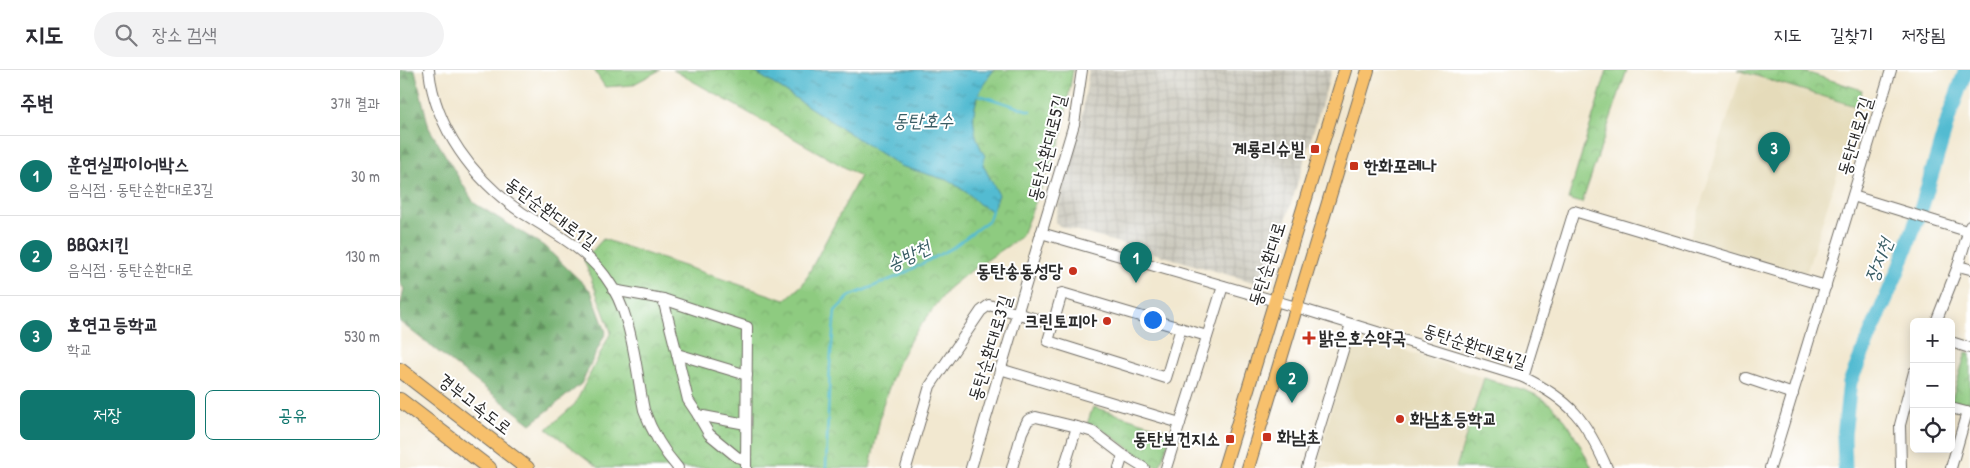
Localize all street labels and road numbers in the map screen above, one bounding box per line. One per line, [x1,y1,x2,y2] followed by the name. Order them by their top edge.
[1021,91,1072,204] street label: 동탄순환대로5길
[1831,93,1878,178] street label: 동탄대로2길
[500,171,603,255] street label: 동탄순환대로1길
[1242,219,1291,309] street label: 동탄순환대로
[962,291,1018,404] street label: 동탄순환대로3길
[1420,317,1531,374] street label: 동탄순환대로4길
[433,367,517,440] street label: 경부고속도로

